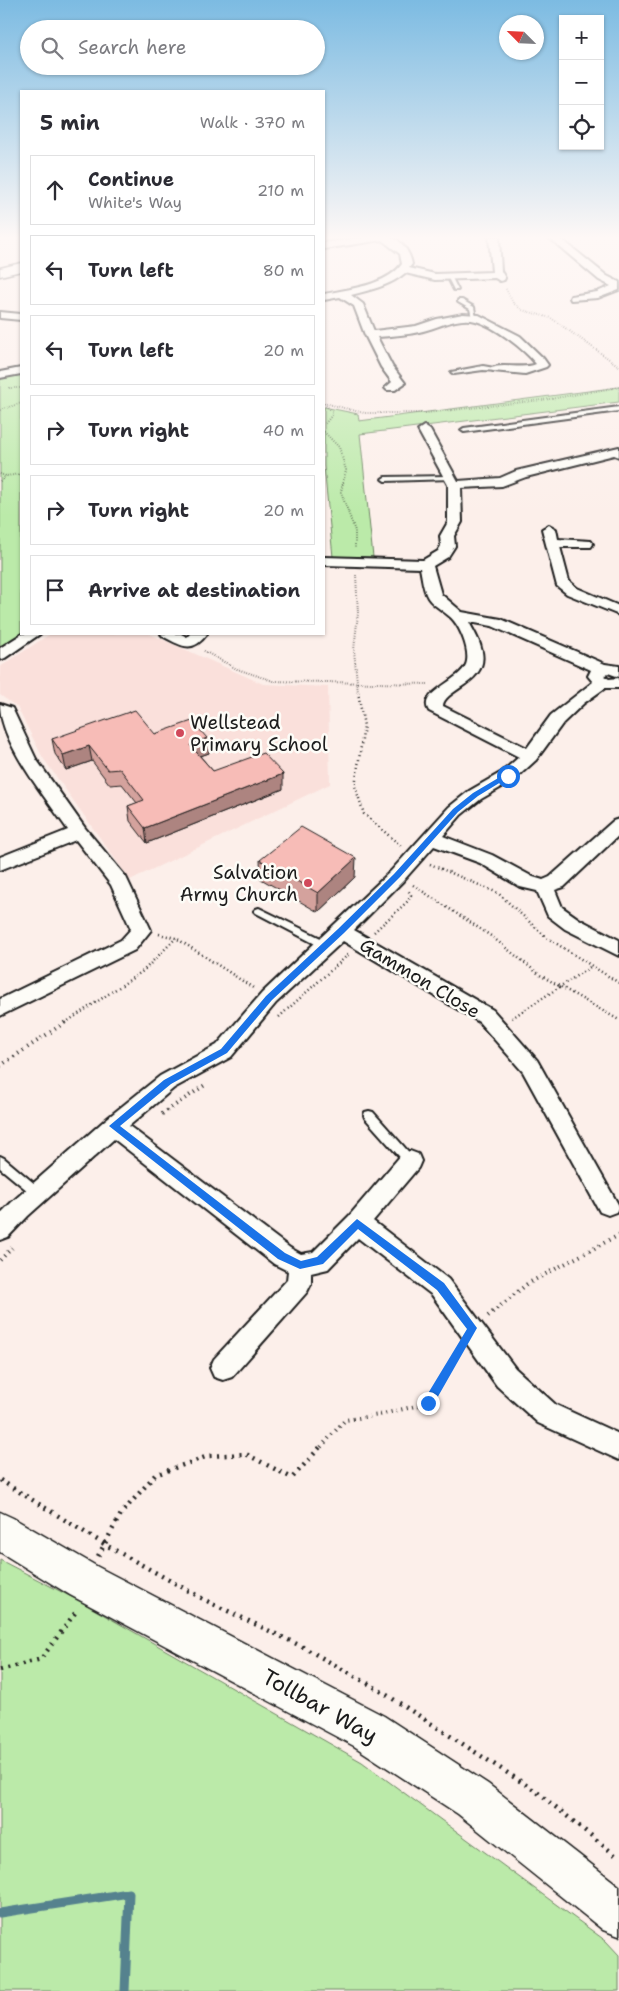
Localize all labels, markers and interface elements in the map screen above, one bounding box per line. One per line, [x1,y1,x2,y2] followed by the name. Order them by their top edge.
[499,15,544,60] north arrow
[559,15,604,150] map controls
[559,15,604,60] button: +
[20,20,325,75] search box
[38,34,66,62] icon: search
[78,35,187,60] text: Search here
[559,60,604,105] button: −
[559,105,604,150] button: locate
[40,109,100,137] text: 5 min
[200,112,305,133] text: Walk · 370 m
[88,167,174,192] text: Continue
[41,176,69,204] icon: ahead
[257,180,304,201] text: 210 m
[88,192,182,213] text: White's Way
[41,256,69,284] icon: left
[88,258,174,283] text: Turn left
[263,260,304,281] text: 80 m
[41,336,69,364] icon: left
[88,338,174,363] text: Turn left
[263,340,304,361] text: 20 m
[41,416,69,444] icon: right
[88,418,189,443] text: Turn right
[262,420,304,441] text: 40 m
[41,496,69,524] icon: right
[88,498,189,523] text: Turn right
[263,500,304,521] text: 20 m
[41,576,69,604] icon: arrive
[88,578,300,603] text: Arrive at destination
[190,710,328,757] place label: Wellstead Primary School
[174,727,186,739] marker: Wellstead Primary School
[497,765,520,788] route start
[180,860,298,907] place label: Salvation Army Church
[302,877,314,889] marker: Salvation Army Church
[355,932,485,1024] street label: Gammon Close
[417,1392,440,1415] route end
[257,1662,383,1750] street label: Tollbar Way

